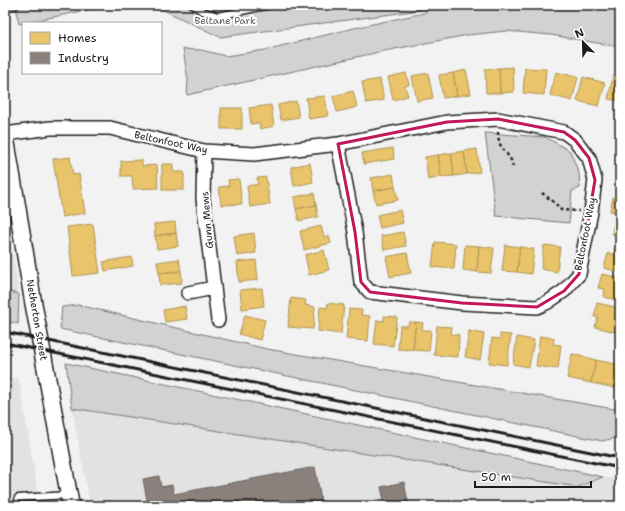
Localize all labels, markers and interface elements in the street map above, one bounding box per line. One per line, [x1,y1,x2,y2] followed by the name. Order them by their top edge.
[194,14,256,27] park label: Beltane Park
[22,22,162,74] legend
[563,22,603,62] north arrow
[572,25,586,42] text: N
[58,30,97,46] text: Homes
[58,50,109,66] text: Industry
[133,128,209,156] street label: Beltonfoot Way
[198,191,216,249] street label: Gunn Mews
[571,196,599,272] street label: Beltonfoot Way
[23,278,51,362] street label: Netherton Street
[475,463,591,489] scale bar
[481,469,511,485] text: 50 m

